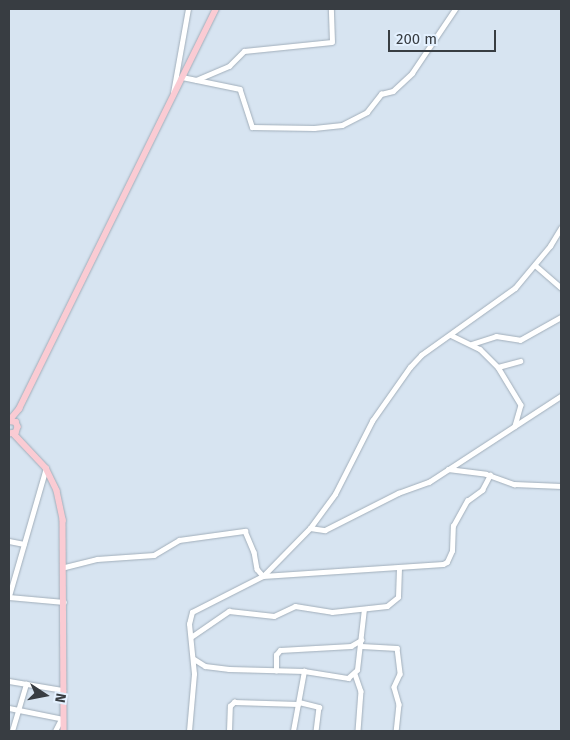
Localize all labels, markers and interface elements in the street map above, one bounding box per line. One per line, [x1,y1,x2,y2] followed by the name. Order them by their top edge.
[390,20,498,52] scale bar
[396,30,437,48] text: 200 m
[20,670,70,720] north arrow
[51,692,69,704] text: N

